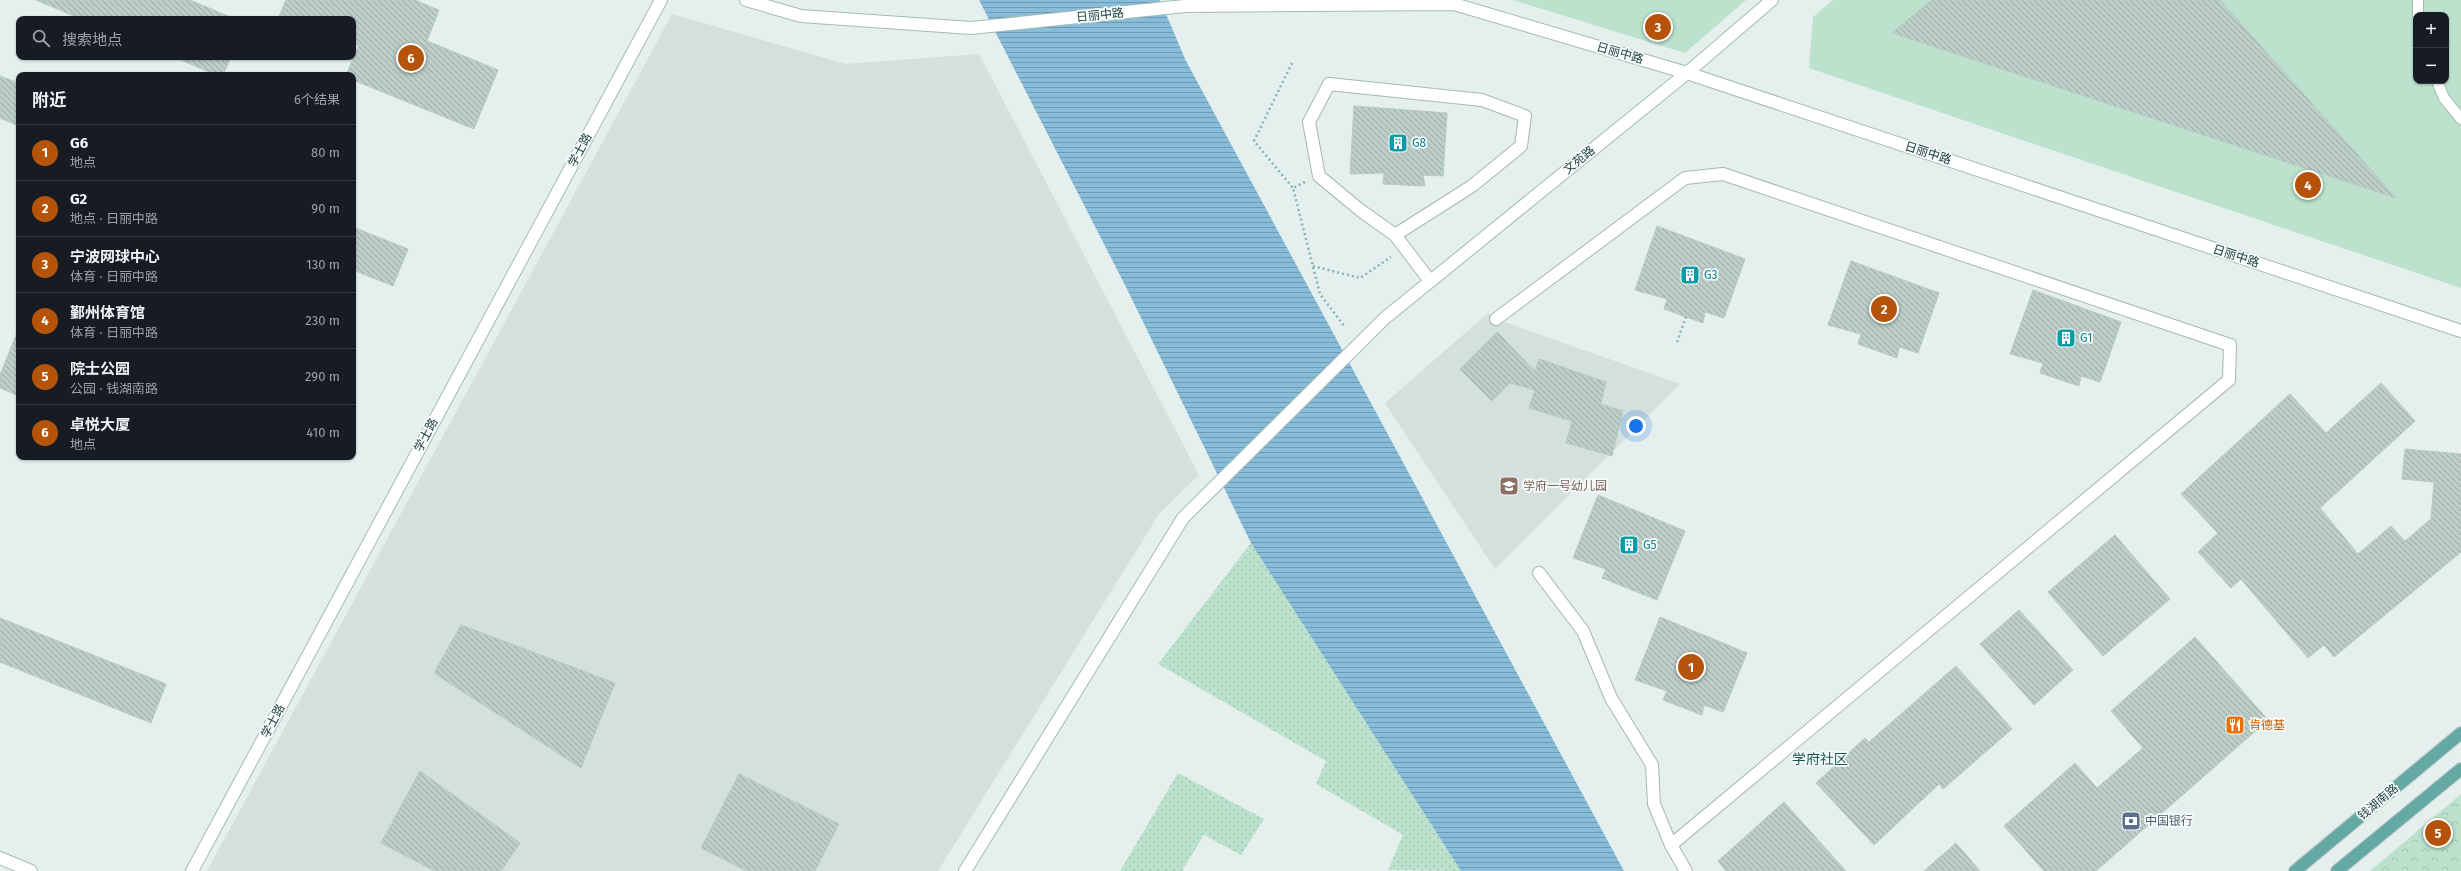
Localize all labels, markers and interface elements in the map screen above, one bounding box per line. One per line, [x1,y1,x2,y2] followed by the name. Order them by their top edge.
[1075,6,1125,24] street label: 日丽中路
[1645,12,1671,42] pin: 3
[2413,12,2449,84] map controls
[2413,12,2449,48] button: +
[16,16,356,60] search box
[30,27,52,49] icon: search
[62,31,122,49] text: 搜索地点
[1595,40,1645,66] street label: 日丽中路
[398,43,424,73] pin: 6
[2413,48,2449,84] button: −
[32,90,66,111] text: 附近
[294,92,340,107] text: 6个结果
[565,131,595,169] street label: 学士路
[1387,132,1409,154] building icon: G8
[70,134,88,152] text: G6
[1412,136,1427,150] place label: G8
[1903,139,1953,167] street label: 日丽中路
[1561,143,1597,177] street label: 文苑路
[42,145,48,160] text: 1
[311,145,340,160] text: 80 m
[70,155,96,170] text: 地点
[2295,170,2321,200] pin: 4
[70,190,87,208] text: G2
[42,201,48,216] text: 2
[311,201,340,216] text: 90 m
[70,211,158,226] text: 地点 · 日丽中路
[2211,242,2261,270] street label: 日丽中路
[70,248,160,266] text: 宁波网球中心
[42,257,48,272] text: 3
[306,257,340,272] text: 130 m
[1679,264,1701,286] building icon: G3
[1704,268,1718,282] place label: G3
[70,269,158,284] text: 体育 · 日丽中路
[1871,294,1897,324] pin: 2
[70,304,145,322] text: 鄞州体育馆
[41,313,49,328] text: 4
[305,313,340,328] text: 230 m
[70,325,158,340] text: 体育 · 日丽中路
[2055,327,2077,349] building icon: G1
[2080,331,2092,345] place label: G1
[70,360,130,378] text: 院士公园
[42,369,48,384] text: 5
[305,369,340,384] text: 290 m
[70,381,158,396] text: 公园 · 钱湖南路
[70,416,130,434] text: 卓悦大厦
[411,416,441,454] street label: 学士路
[1626,416,1646,436] your location
[41,425,49,440] text: 6
[306,425,340,440] text: 410 m
[70,437,96,452] text: 地点
[1498,475,1520,497] school or university icon: 学府一号幼儿园
[1523,479,1607,493] place label: 学府一号幼儿园
[1618,534,1640,556] building icon: G5
[1643,538,1657,552] place label: G5
[1678,652,1704,682] pin: 1
[258,702,288,740] street label: 学士路
[2224,714,2246,736] restaurant icon: 肯德基
[2249,718,2285,732] place label: 肯德基
[1792,751,1848,768] district label: 学府社区
[2355,781,2401,823] street label: 钱湖南路
[2120,810,2142,832] bank icon: 中国银行
[2145,814,2193,828] place label: 中国银行
[2425,818,2451,848] pin: 5

